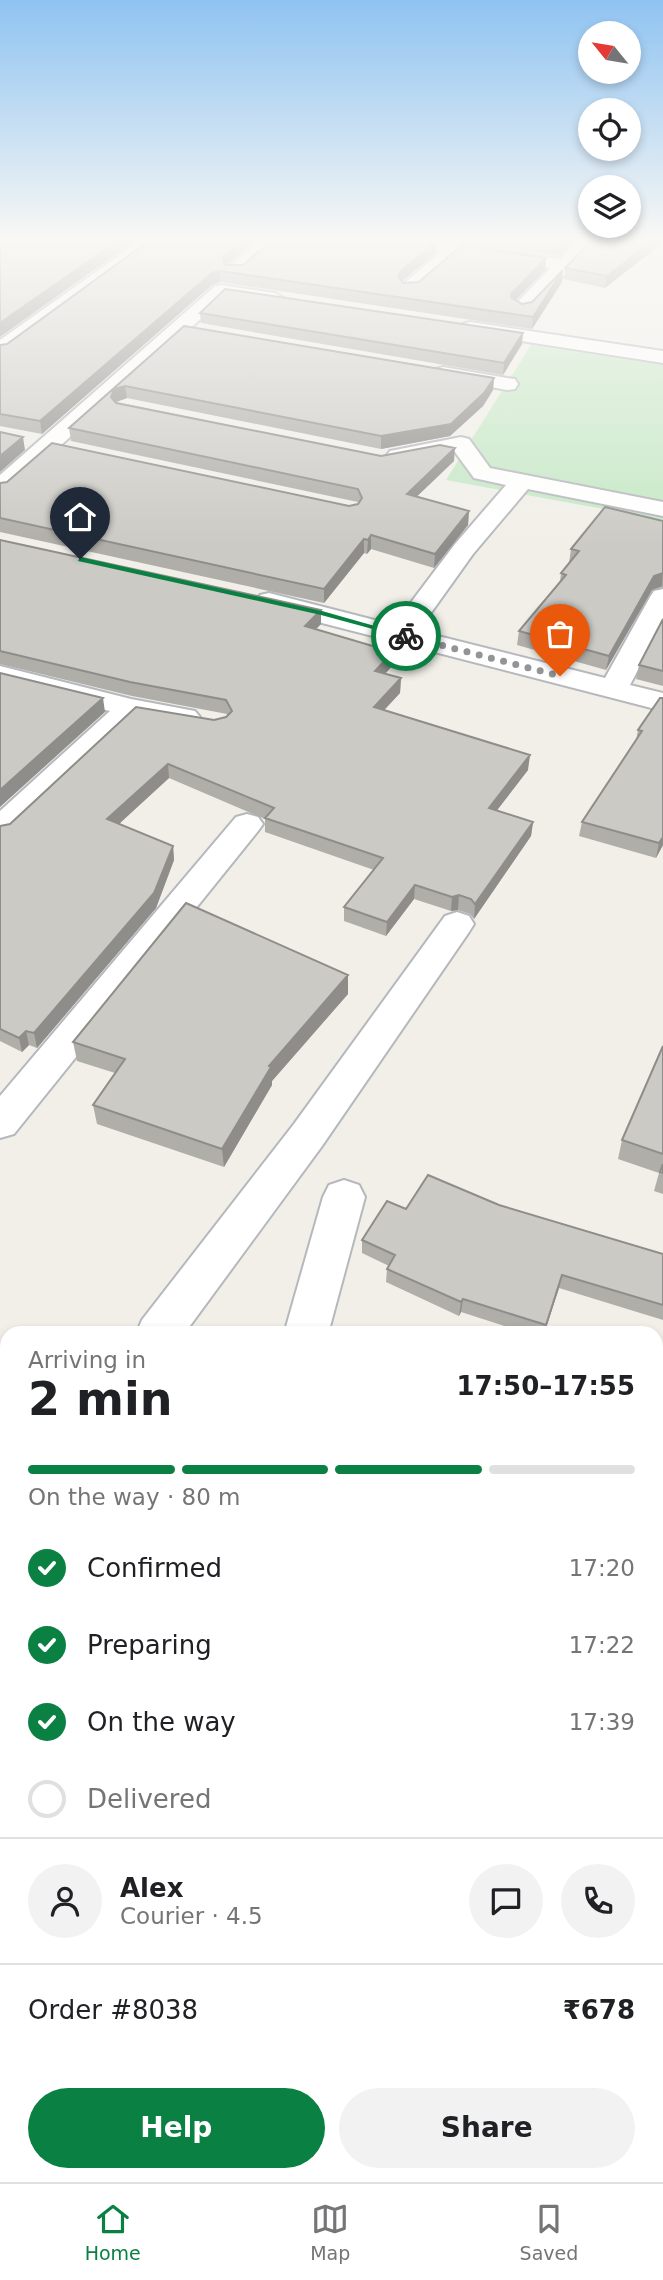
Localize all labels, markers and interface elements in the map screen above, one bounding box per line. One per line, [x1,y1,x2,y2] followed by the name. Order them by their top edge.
[578,21,640,84] north arrow
[578,21,641,238] map controls
[578,98,641,161] button: locate
[578,175,641,238] button: layers
[50,487,110,559] pin
[61,498,99,536] icon: home
[371,601,441,671] courier
[530,604,590,676] pin
[541,615,579,653] icon: bag
[387,617,425,655] icon: bike
[28,1347,146,1373] text: Arriving in
[456,1371,635,1401] text: 17:50–17:55
[28,1372,172,1426] text: 2 min
[28,1484,240,1510] text: On the way · 80 m
[28,1549,66,1587] icon: check
[87,1553,222,1583] text: Confirmed
[569,1555,635,1581] text: 17:20
[28,1626,66,1664] icon: check
[87,1630,212,1660] text: Preparing
[569,1632,635,1658] text: 17:22
[28,1703,66,1741] icon: check
[87,1707,236,1737] text: On the way
[569,1709,635,1735] text: 17:39
[87,1784,211,1814] text: Delivered
[28,1864,102,1938] button: person
[469,1864,543,1938] button: chat
[561,1864,635,1938] button: phone
[120,1873,183,1903] text: Alex
[120,1903,263,1929] text: Courier · 4.5
[28,1995,198,2025] text: Order #8038
[563,1995,635,2025] text: ₹678
[28,2088,325,2168] button: Help
[339,2088,635,2168] button: Share
[85,2200,141,2264] tab: Home
[310,2200,350,2264] tab: Map
[520,2200,578,2264] tab: Saved

